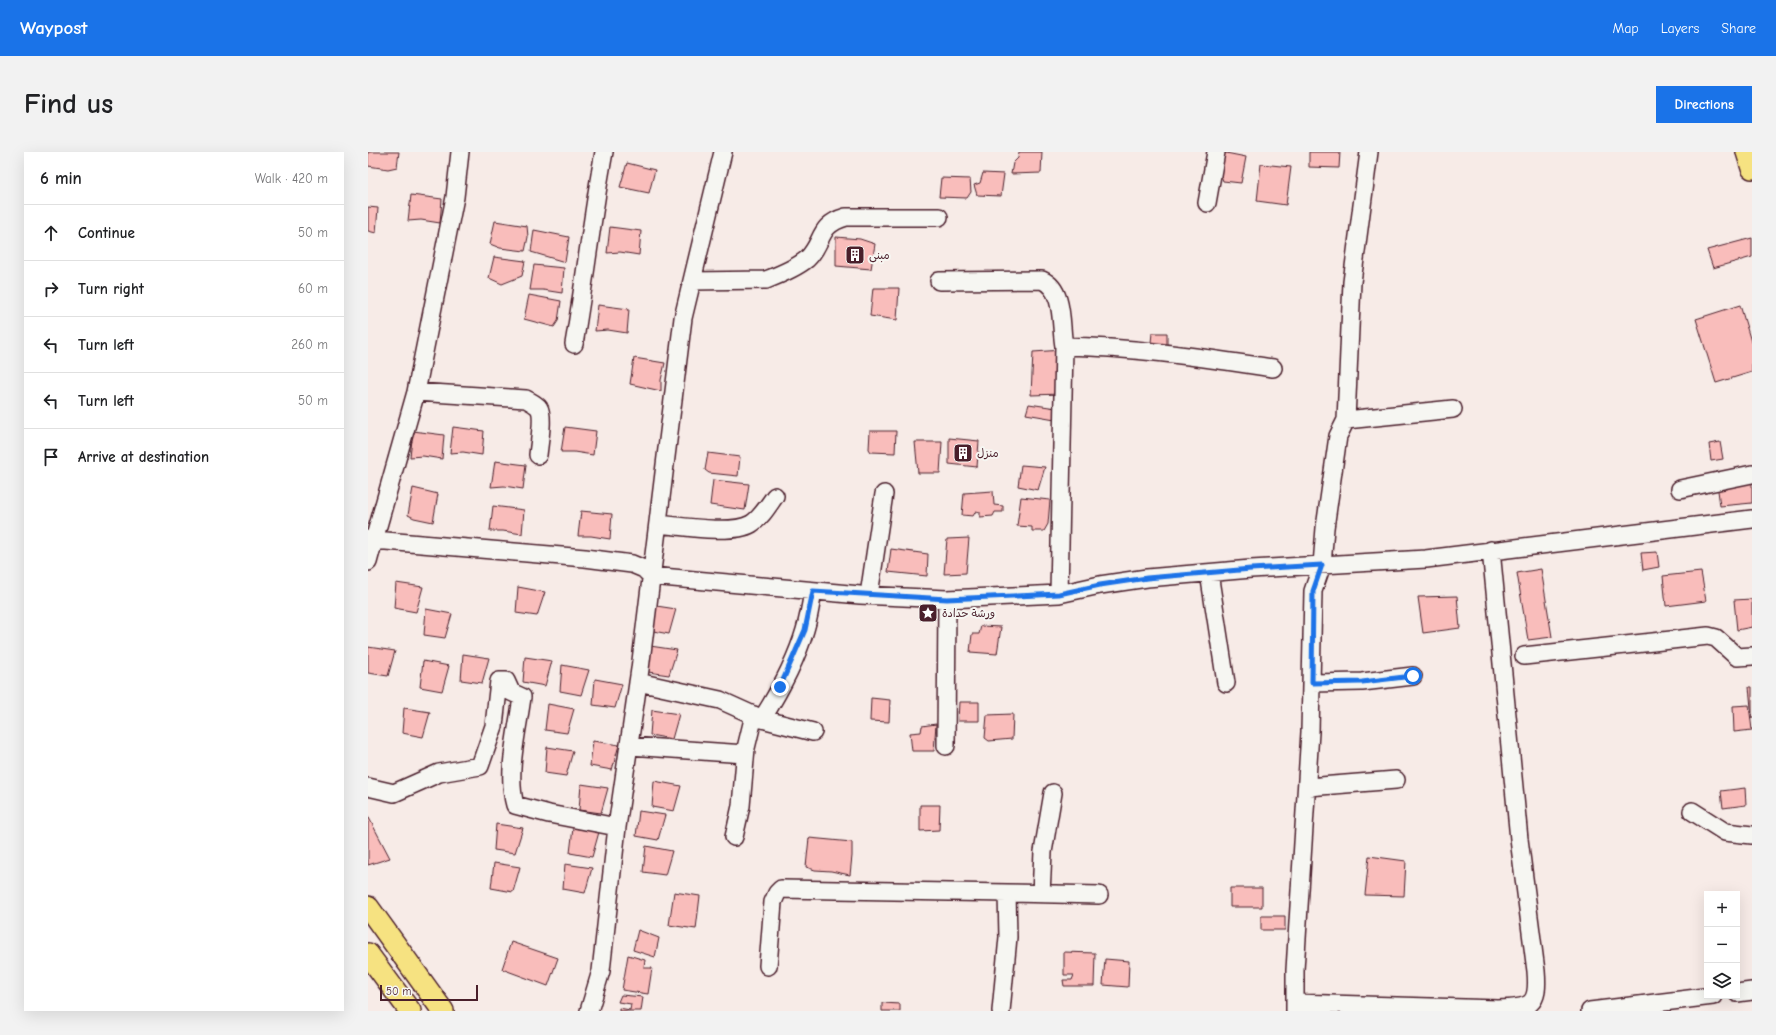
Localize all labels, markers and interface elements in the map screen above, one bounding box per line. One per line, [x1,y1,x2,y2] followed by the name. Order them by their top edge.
[20,17,88,39] text: Waypost
[1612,20,1639,37] text: Map
[1661,20,1699,37] text: Layers
[1721,20,1756,37] text: Share
[1656,86,1752,123] button: Directions
[24,88,113,120] text: Find us
[40,169,82,188] text: 6 min
[255,171,328,186] text: Walk · 420 m
[40,222,62,244] icon: ahead
[78,224,135,242] text: Continue
[298,225,328,240] text: 50 m
[844,244,866,266] building icon: مبنى
[869,249,890,263] place label: مبنى
[40,278,62,300] icon: right
[78,280,144,298] text: Turn right
[298,281,328,296] text: 60 m
[40,334,62,356] icon: left
[78,336,134,354] text: Turn left
[291,337,328,352] text: 260 m
[40,390,62,412] icon: left
[78,392,134,410] text: Turn left
[298,393,328,408] text: 50 m
[952,442,974,464] building icon: منزل
[40,446,62,468] icon: arrive
[977,447,999,460] place label: منزل
[78,448,209,466] text: Arrive at destination
[917,602,939,624] place icon: ورشة حدادة
[942,607,995,620] place label: ورشة حدادة
[1404,667,1422,685] route start
[771,678,789,696] route end
[1704,891,1740,999] map controls
[1704,891,1740,927] button: +
[1704,927,1740,963] button: −
[1704,963,1740,999] button: layers
[380,983,478,1002] scale bar
[386,985,411,998] text: 50 m

